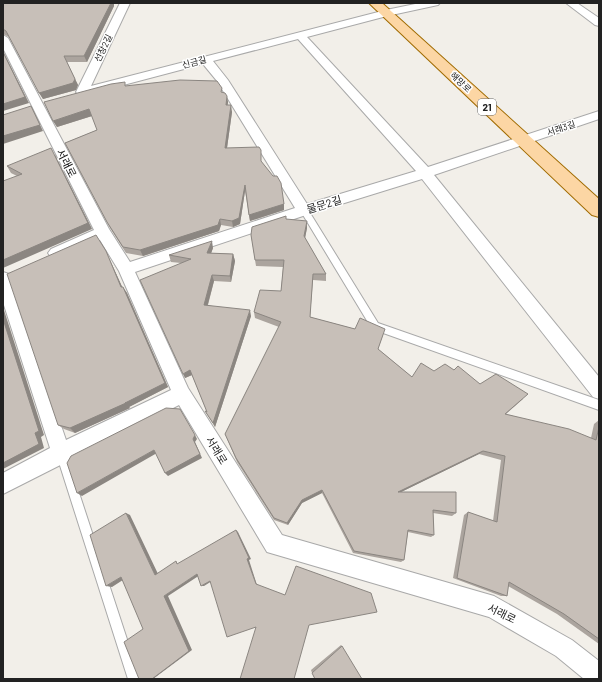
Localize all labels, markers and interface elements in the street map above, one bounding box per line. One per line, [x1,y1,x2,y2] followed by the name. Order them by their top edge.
[92,32,114,64] street label: 선창2길
[181,53,207,71] street label: 신금길
[448,70,474,94] street label: 해망로
[478,99,496,115] road number: 21
[545,118,577,138] street label: 서래3길
[54,147,80,179] street label: 서래로
[305,192,343,216] street label: 물문2길
[203,434,231,466] street label: 서래로
[486,601,518,625] street label: 서래로

